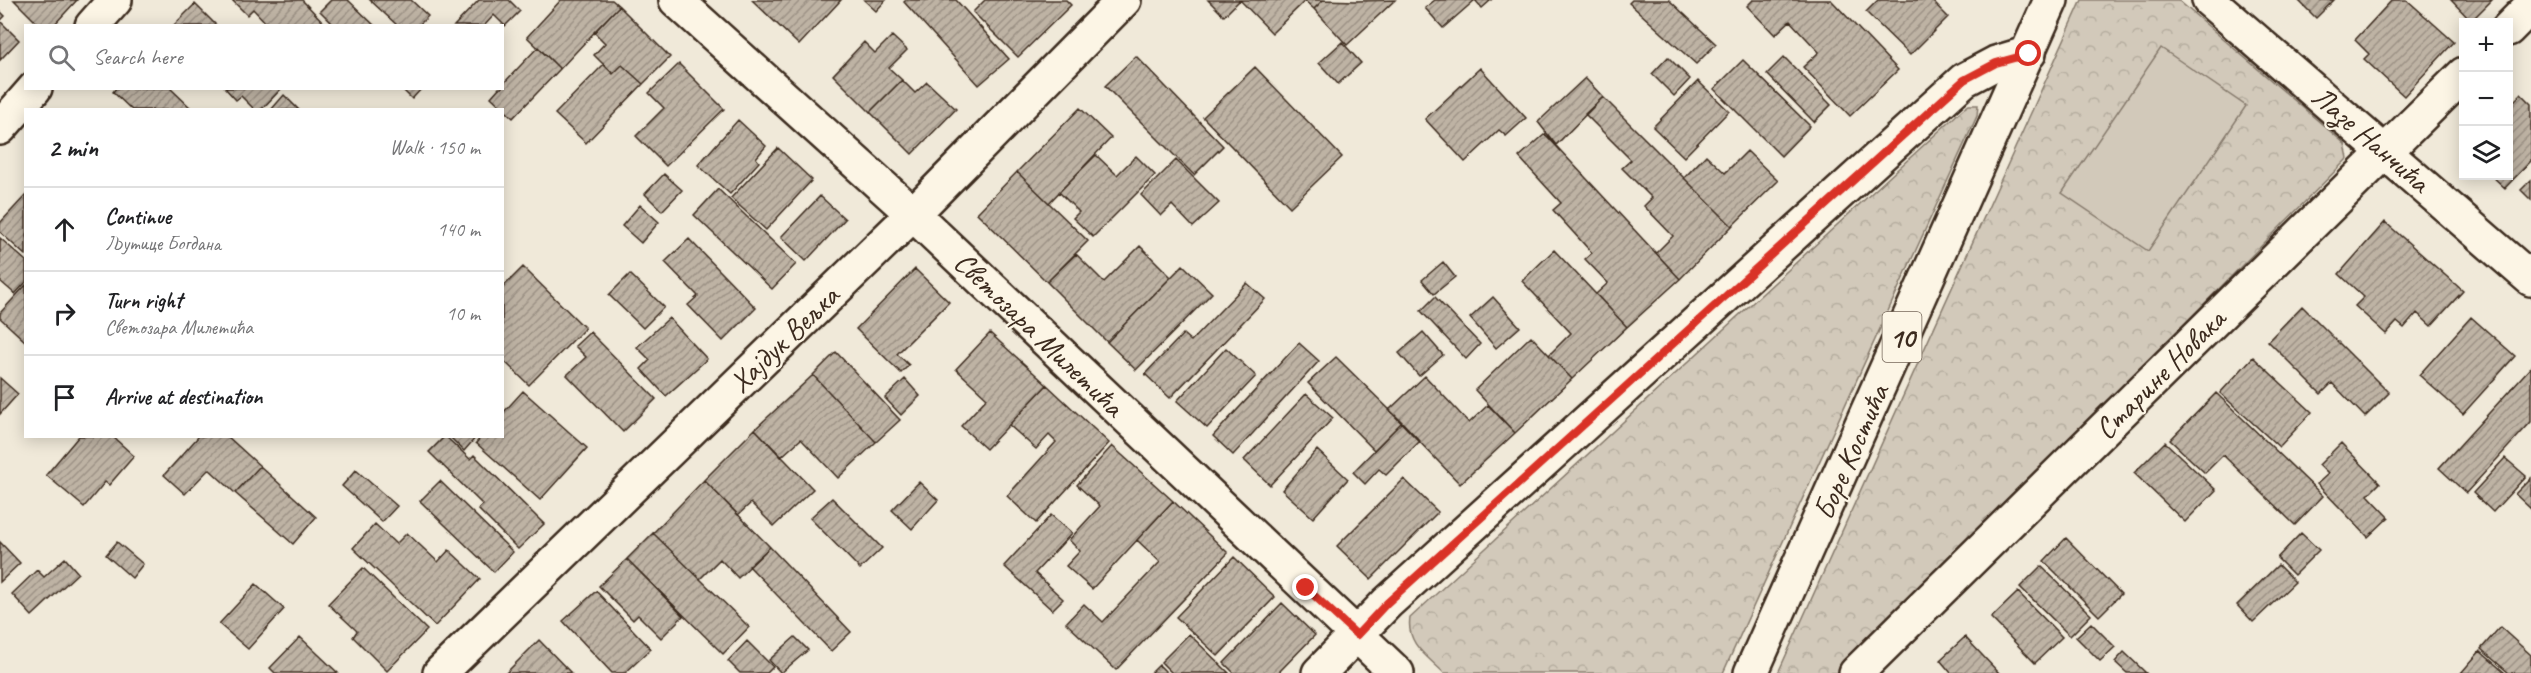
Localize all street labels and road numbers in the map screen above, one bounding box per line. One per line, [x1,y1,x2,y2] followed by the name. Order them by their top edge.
[2304,77,2439,202] street label: Лазе Нанчића
[946,243,1133,426] street label: Светозара Милетића
[721,276,848,401] street label: Хајдук Вељка
[2087,299,2235,447] street label: Старине Новака
[1882,312,1922,362] road number: 10
[1804,377,1898,526] street label: Боре Костића

